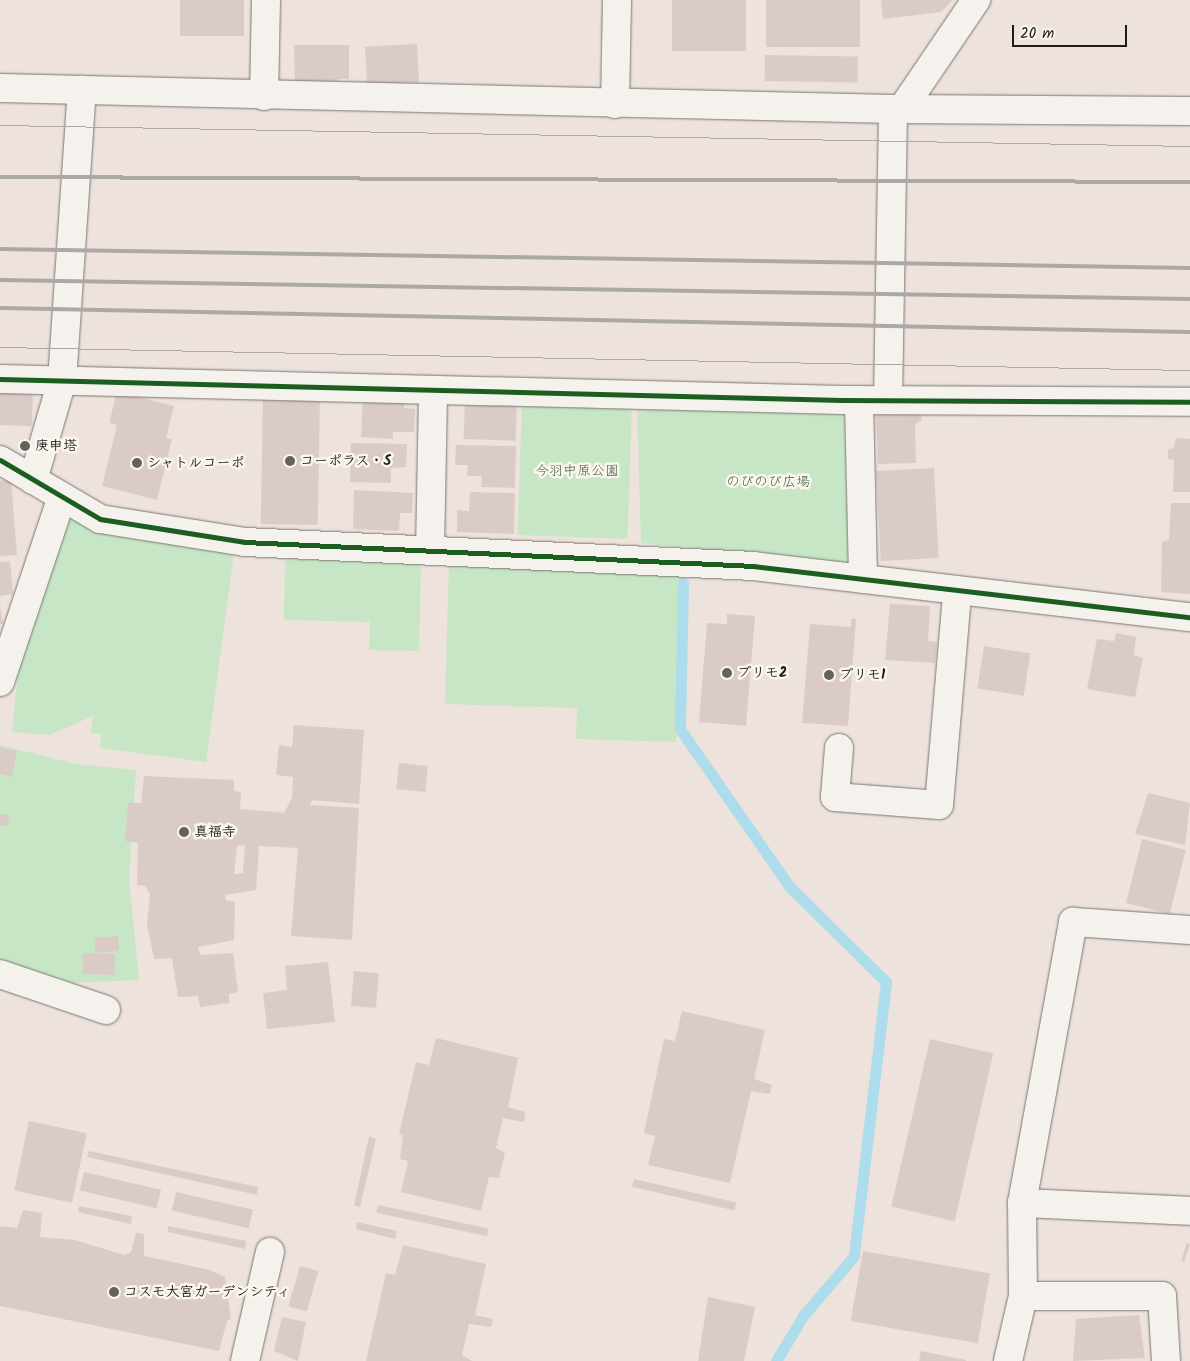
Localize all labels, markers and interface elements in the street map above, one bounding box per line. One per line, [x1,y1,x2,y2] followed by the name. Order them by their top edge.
[1015,15,1130,47] scale bar
[1020,22,1054,46] text: 20 m
[35,438,77,454] place label: 庚申塔
[19,440,31,452] marker: 庚申塔
[300,453,392,469] place label: コーポラス・S
[147,455,245,471] place label: シャトルコーポ
[284,455,296,467] marker: コーポラス・S
[131,457,143,469] marker: シャトルコーポ
[535,463,619,479] park label: 今羽中原公園
[726,474,810,490] park label: のびのび広場
[737,665,787,681] place label: プリモ2
[721,667,733,679] marker: プリモ2
[839,667,885,683] place label: プリモ1
[823,669,835,681] marker: プリモ1
[194,824,236,840] place label: 真福寺
[178,826,190,838] marker: 真福寺
[124,1284,292,1300] place label: コスモ大宮ガーデンシティ
[108,1286,120,1298] marker: コスモ大宮ガーデンシティ

